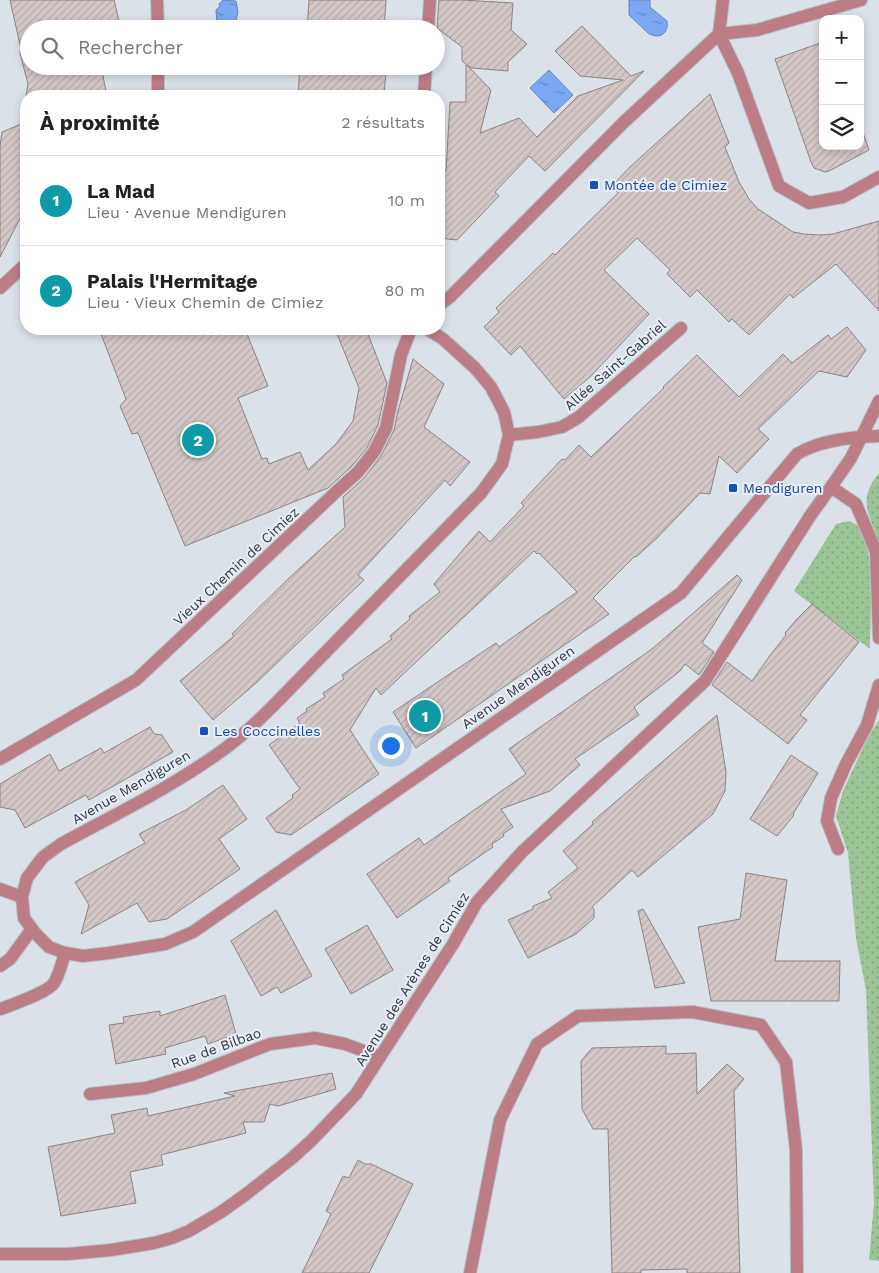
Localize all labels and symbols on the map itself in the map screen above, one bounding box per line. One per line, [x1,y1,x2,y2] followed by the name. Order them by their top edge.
[604,177,727,193] place label: Montée de Cimiez
[588,179,600,191] marker: Montée de Cimiez
[561,316,670,413] street label: Allée Saint-Gabriel
[182,421,214,459] pin: 2
[743,480,822,496] place label: Mendiguren
[727,482,739,494] marker: Mendiguren
[170,504,302,628] street label: Vieux Chemin de Cimiez
[459,642,577,732] street label: Avenue Mendiguren
[409,697,441,735] pin: 1
[214,723,321,739] place label: Les Coccinelles
[198,725,210,737] marker: Les Coccinelles
[378,733,404,759] your location
[69,747,193,827] street label: Avenue Mendiguren
[352,889,472,1069] street label: Avenue des Arènes de Cimiez
[169,1024,263,1072] street label: Rue de Bilbao

